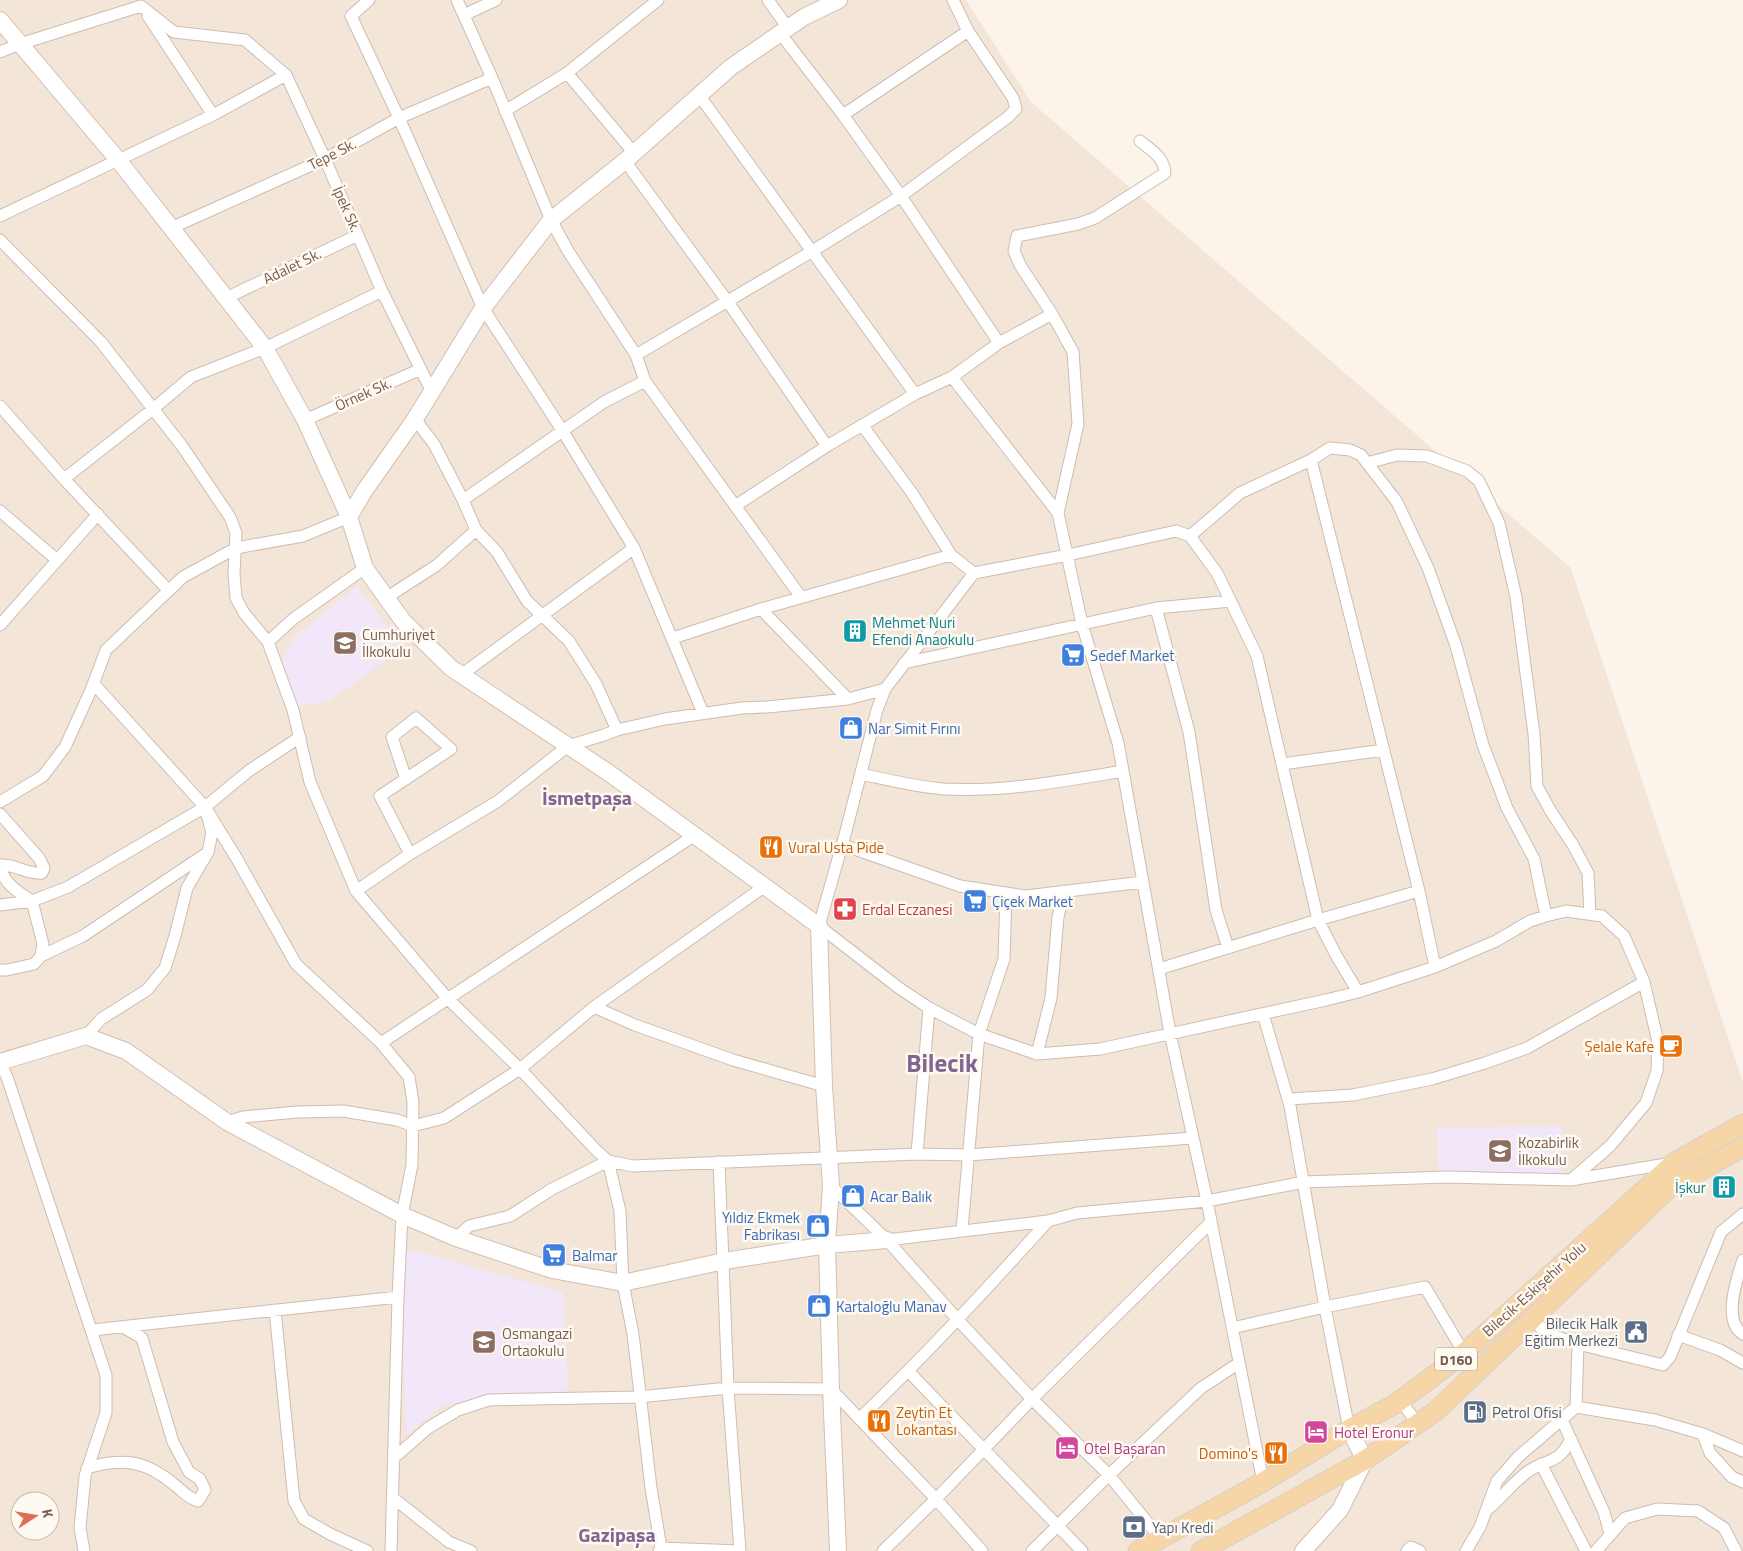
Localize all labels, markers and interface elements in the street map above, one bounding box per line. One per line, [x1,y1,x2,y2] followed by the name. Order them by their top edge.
[304,132,360,176] street label: Tepe Sk.
[327,182,367,236] street label: İpek Sk.
[259,242,325,290] street label: Adalet Sk.
[331,371,395,417] street label: Örnek Sk.
[872,611,974,651] place label: Mehmet Nuri Efendi Anaokulu
[842,618,868,644] building icon: Mehmet Nuri Efendi Anaokulu
[362,623,436,663] place label: Cumhuriyet İlkokulu
[332,630,358,656] school or university icon: Cumhuriyet İlkokulu
[1060,642,1086,668] supermarket icon: Sedef Market
[1090,644,1175,667] place label: Sedef Market
[838,715,864,741] shop icon: Nar Simit Fırını
[868,717,961,740] place label: Nar Simit Fırını
[542,782,632,813] district label: İsmetpaşa
[758,834,784,860] restaurant icon: Vural Usta Pide
[788,836,884,859] place label: Vural Usta Pide
[962,888,988,914] supermarket icon: Çiçek Market
[992,890,1074,913] place label: Çiçek Market
[832,896,858,922] pharmacy icon: Erdal Eczanesi
[862,898,952,921] place label: Erdal Eczanesi
[1658,1033,1684,1059] cafe icon: Şelale Kafe
[1585,1035,1654,1058] place label: Şelale Kafe
[906,1044,978,1082] district label: Bilecik
[1518,1131,1579,1171] place label: Kozabirlik İlkokulu
[1487,1138,1513,1164] school or university icon: Kozabirlik İlkokulu
[1711,1174,1737,1200] building icon: İşkur
[1675,1176,1706,1199] place label: İşkur
[840,1183,866,1209] shop icon: Acar Balık
[870,1185,932,1208] place label: Acar Balık
[722,1206,800,1246] place label: Yıldız Ekmek Fabrikası
[805,1213,831,1239] shop icon: Yıldız Ekmek Fabrikası
[1477,1236,1591,1342] street label: Bilecik-Eskişehir Yolu
[541,1242,567,1268] supermarket icon: Balmar
[572,1244,617,1267] place label: Balmar
[806,1293,832,1319] shop icon: Kartaloğlu Manav
[836,1295,947,1318] place label: Kartaloğlu Manav
[1525,1312,1618,1352] place label: Bilecik Halk Eğitim Merkezi
[1623,1319,1649,1345] public building icon: Bilecik Halk Eğitim Merkezi
[502,1322,572,1362] place label: Osmangazi Ortaokulu
[471,1329,497,1355] school or university icon: Osmangazi Ortaokulu
[1435,1348,1477,1370] road number: D160
[1462,1399,1488,1425] fuel station icon: Petrol Ofisi
[896,1401,957,1441] place label: Zeytin Et Lokantası
[1492,1401,1562,1424] place label: Petrol Ofisi
[866,1408,892,1434] restaurant icon: Zeytin Et Lokantası
[1303,1419,1329,1445] hotel icon: Hotel Eronur
[1334,1421,1414,1444] place label: Hotel Eronur
[1054,1435,1080,1461] hotel icon: Otel Başaran
[1084,1437,1166,1460] place label: Otel Başaran
[1263,1440,1289,1466] restaurant icon: Domino's
[1199,1442,1258,1465] place label: Domino's
[10,1491,60,1541] north arrow
[37,1507,59,1520] text: K
[1121,1514,1147,1540] bank icon: Yapı Kredi
[1152,1516,1213,1539] place label: Yapı Kredi
[578,1519,656,1550] district label: Gazipaşa

